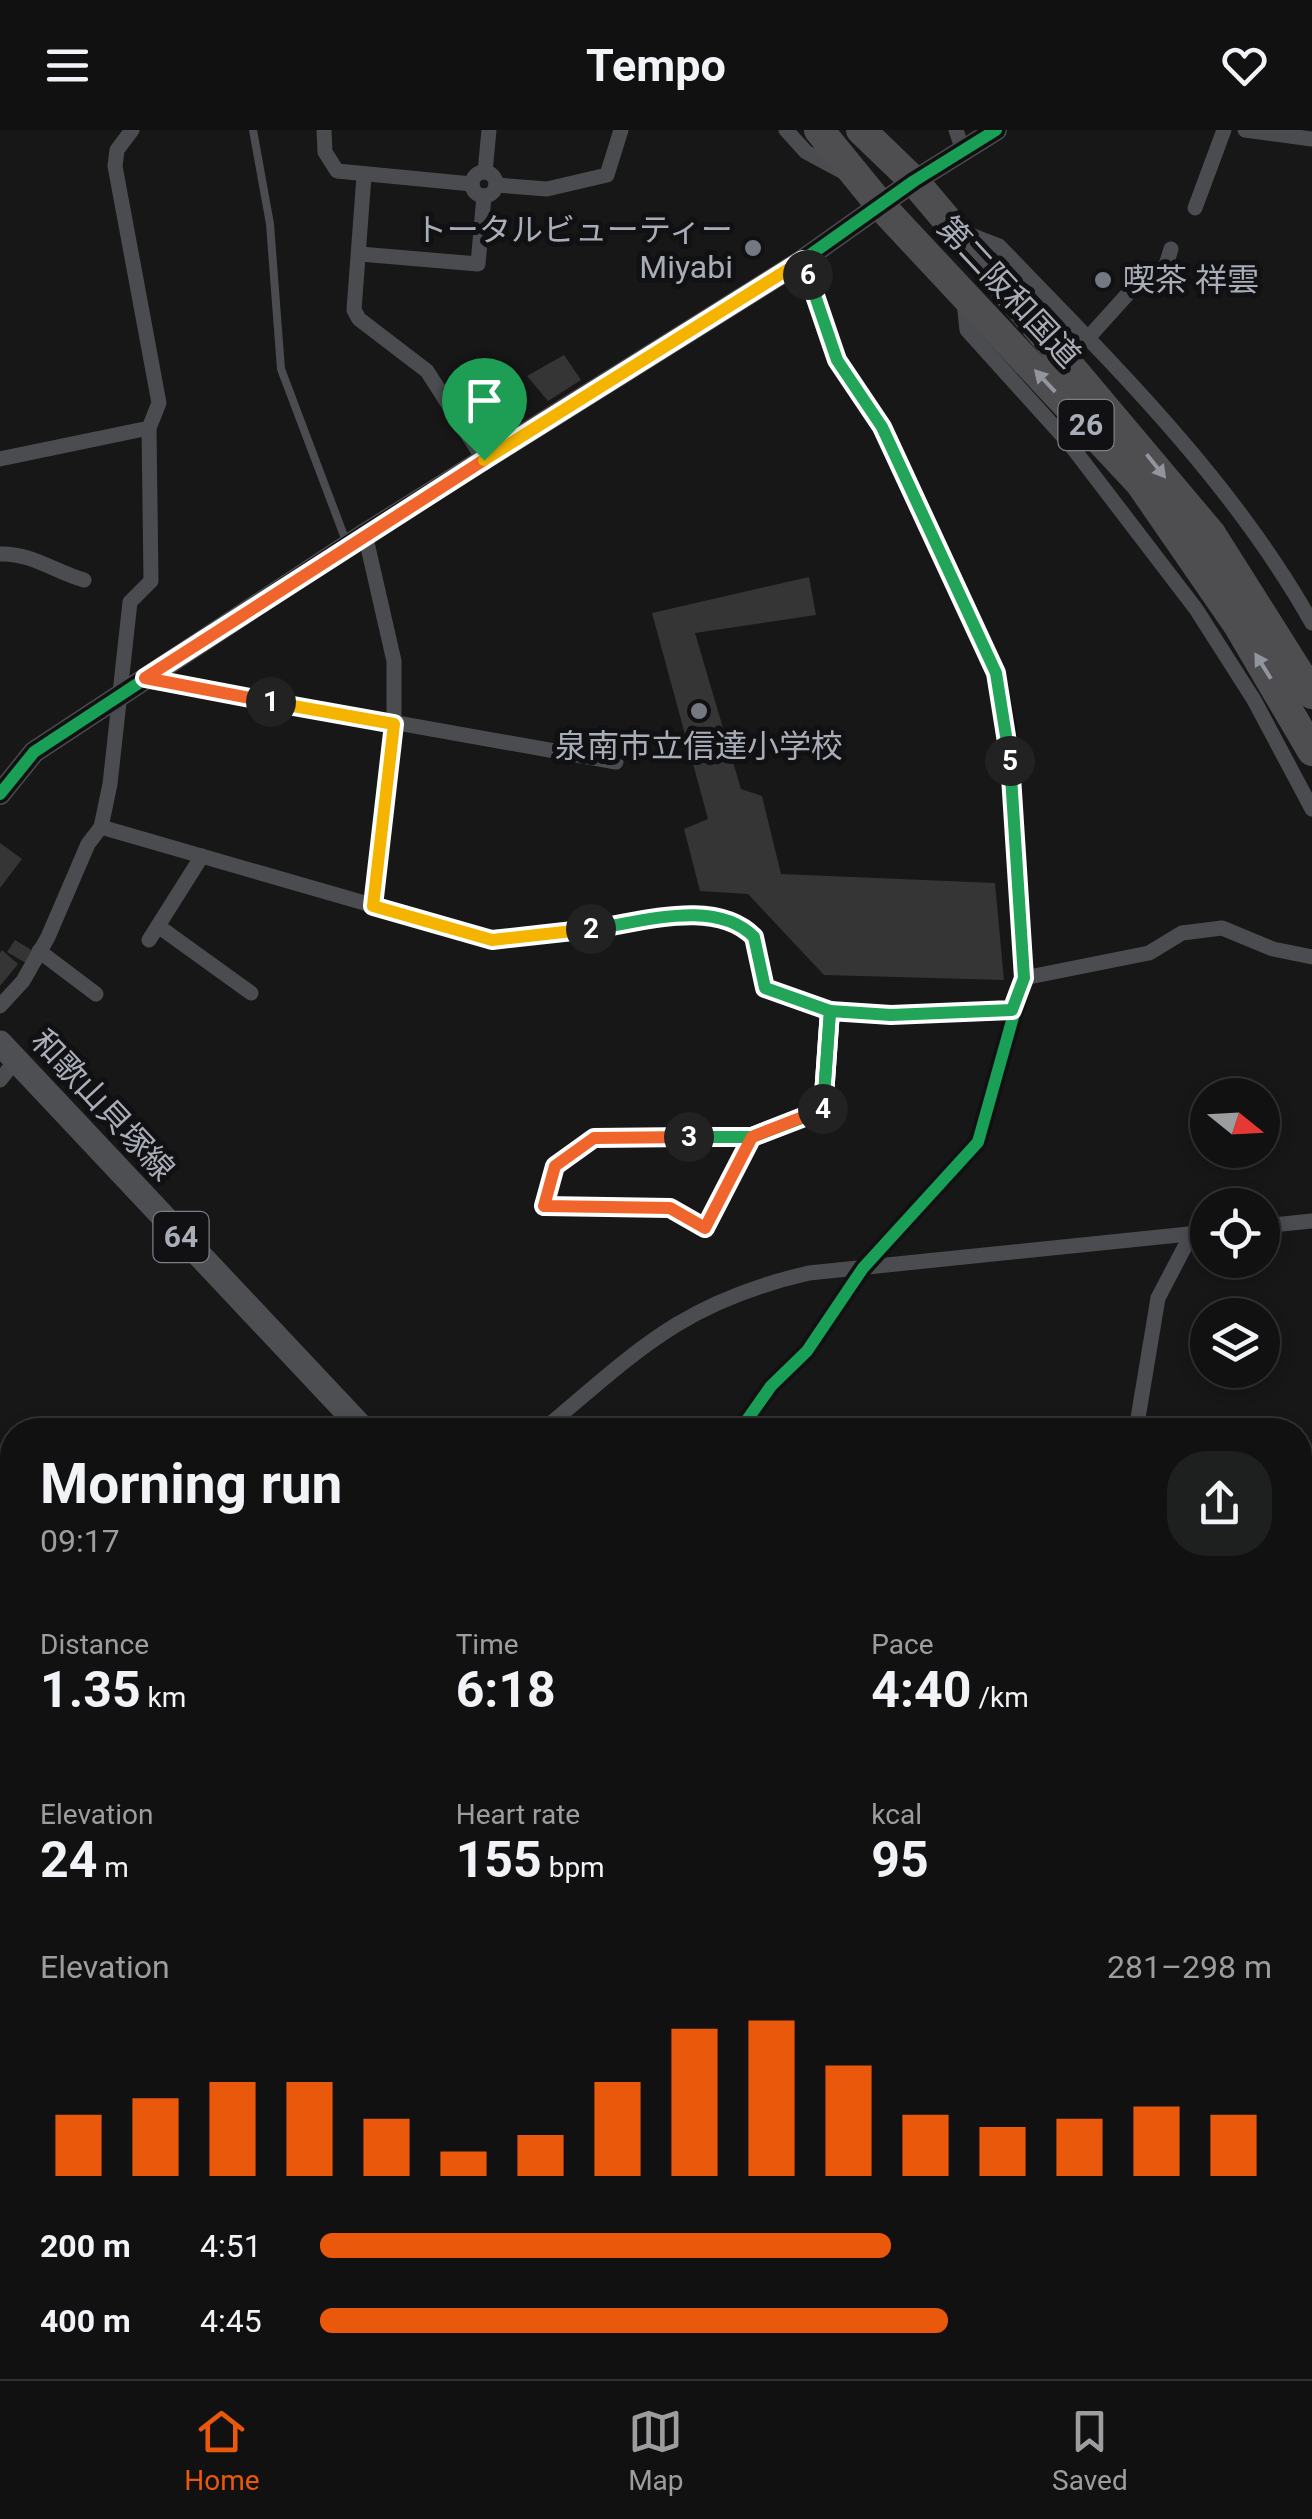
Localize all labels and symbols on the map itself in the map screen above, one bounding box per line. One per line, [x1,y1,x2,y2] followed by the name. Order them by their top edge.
[930,209,1088,375] street label: 第二阪和国道
[415,211,733,286] place label: トータルビューティー Miyabi
[742,237,764,259] marker: トータルビューティー Miyabi
[783,250,833,300] pin: 6
[1123,261,1259,299] place label: 喫茶 祥雲
[1092,269,1114,291] marker: 喫茶 祥雲
[442,358,527,461] pin
[1034,369,1057,393] one-way arrow
[1058,400,1114,450] road number: 26
[1145,453,1166,479] one-way arrow
[1255,652,1273,680] one-way arrow
[246,677,296,727] pin: 1
[688,700,710,722] marker: 泉南市立信達小学校
[555,727,843,765] place label: 泉南市立信達小学校
[985,736,1035,786] pin: 5
[566,904,616,954] pin: 2
[24,1022,182,1188] street label: 和歌山貝塚線
[1190,1078,1280,1168] north arrow
[798,1084,848,1134] pin: 4
[664,1112,714,1162] pin: 3
[154,1212,208,1262] road number: 64

